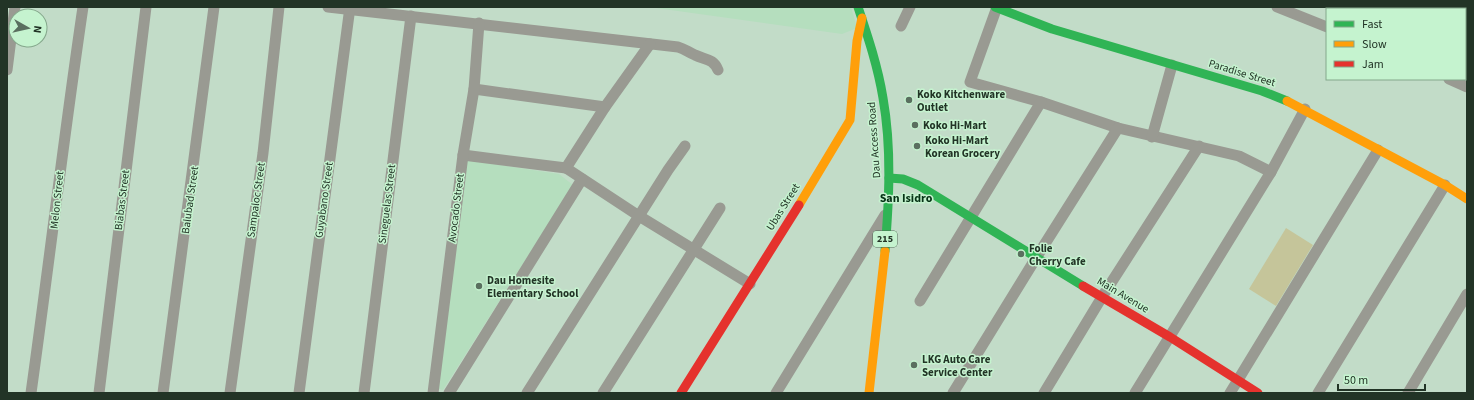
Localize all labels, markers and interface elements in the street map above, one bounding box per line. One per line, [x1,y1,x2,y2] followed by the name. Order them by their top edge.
[8,8,48,48] north arrow
[1326,8,1466,80] legend
[1362,16,1382,33] text: Fast
[29,25,45,34] text: N
[1362,36,1387,53] text: Slow
[1207,56,1277,90] street label: Paradise Street
[1362,56,1384,73] text: Jam
[917,87,1005,115] place label: Koko Kitchenware Outlet
[904,95,914,105] marker: Koko Kitchenware Outlet
[864,101,884,179] street label: Dau Access Road
[923,118,987,133] place label: Koko Hi-Mart
[910,120,920,130] marker: Koko Hi-Mart
[925,133,1000,161] place label: Koko Hi-Mart Korean Grocery
[912,141,922,151] marker: Koko Hi-Mart Korean Grocery
[243,161,269,238] street label: Sampaloc Street
[311,161,337,239] street label: Guyabano Street
[375,163,399,244] street label: Sineguelas Street
[178,165,202,235] street label: Balubad Street
[111,169,133,231] street label: Biabas Street
[47,170,68,230] street label: Melon Street
[444,172,468,243] street label: Avocado Street
[763,180,804,233] street label: Ubas Street
[880,190,933,207] district label: San Isidro
[873,231,897,247] road number: 215
[1029,241,1086,269] place label: Folie Cherry Cafe
[1016,249,1026,259] marker: Folie Cherry Cafe
[487,273,579,301] place label: Dau Homesite Elementary School
[1094,274,1152,317] street label: Main Avenue
[474,281,484,291] marker: Dau Homesite Elementary School
[922,352,993,380] place label: LKG Auto Care Service Center
[909,360,919,370] marker: LKG Auto Care Service Center
[1338,366,1425,392] scale bar
[1344,372,1368,389] text: 50 m

